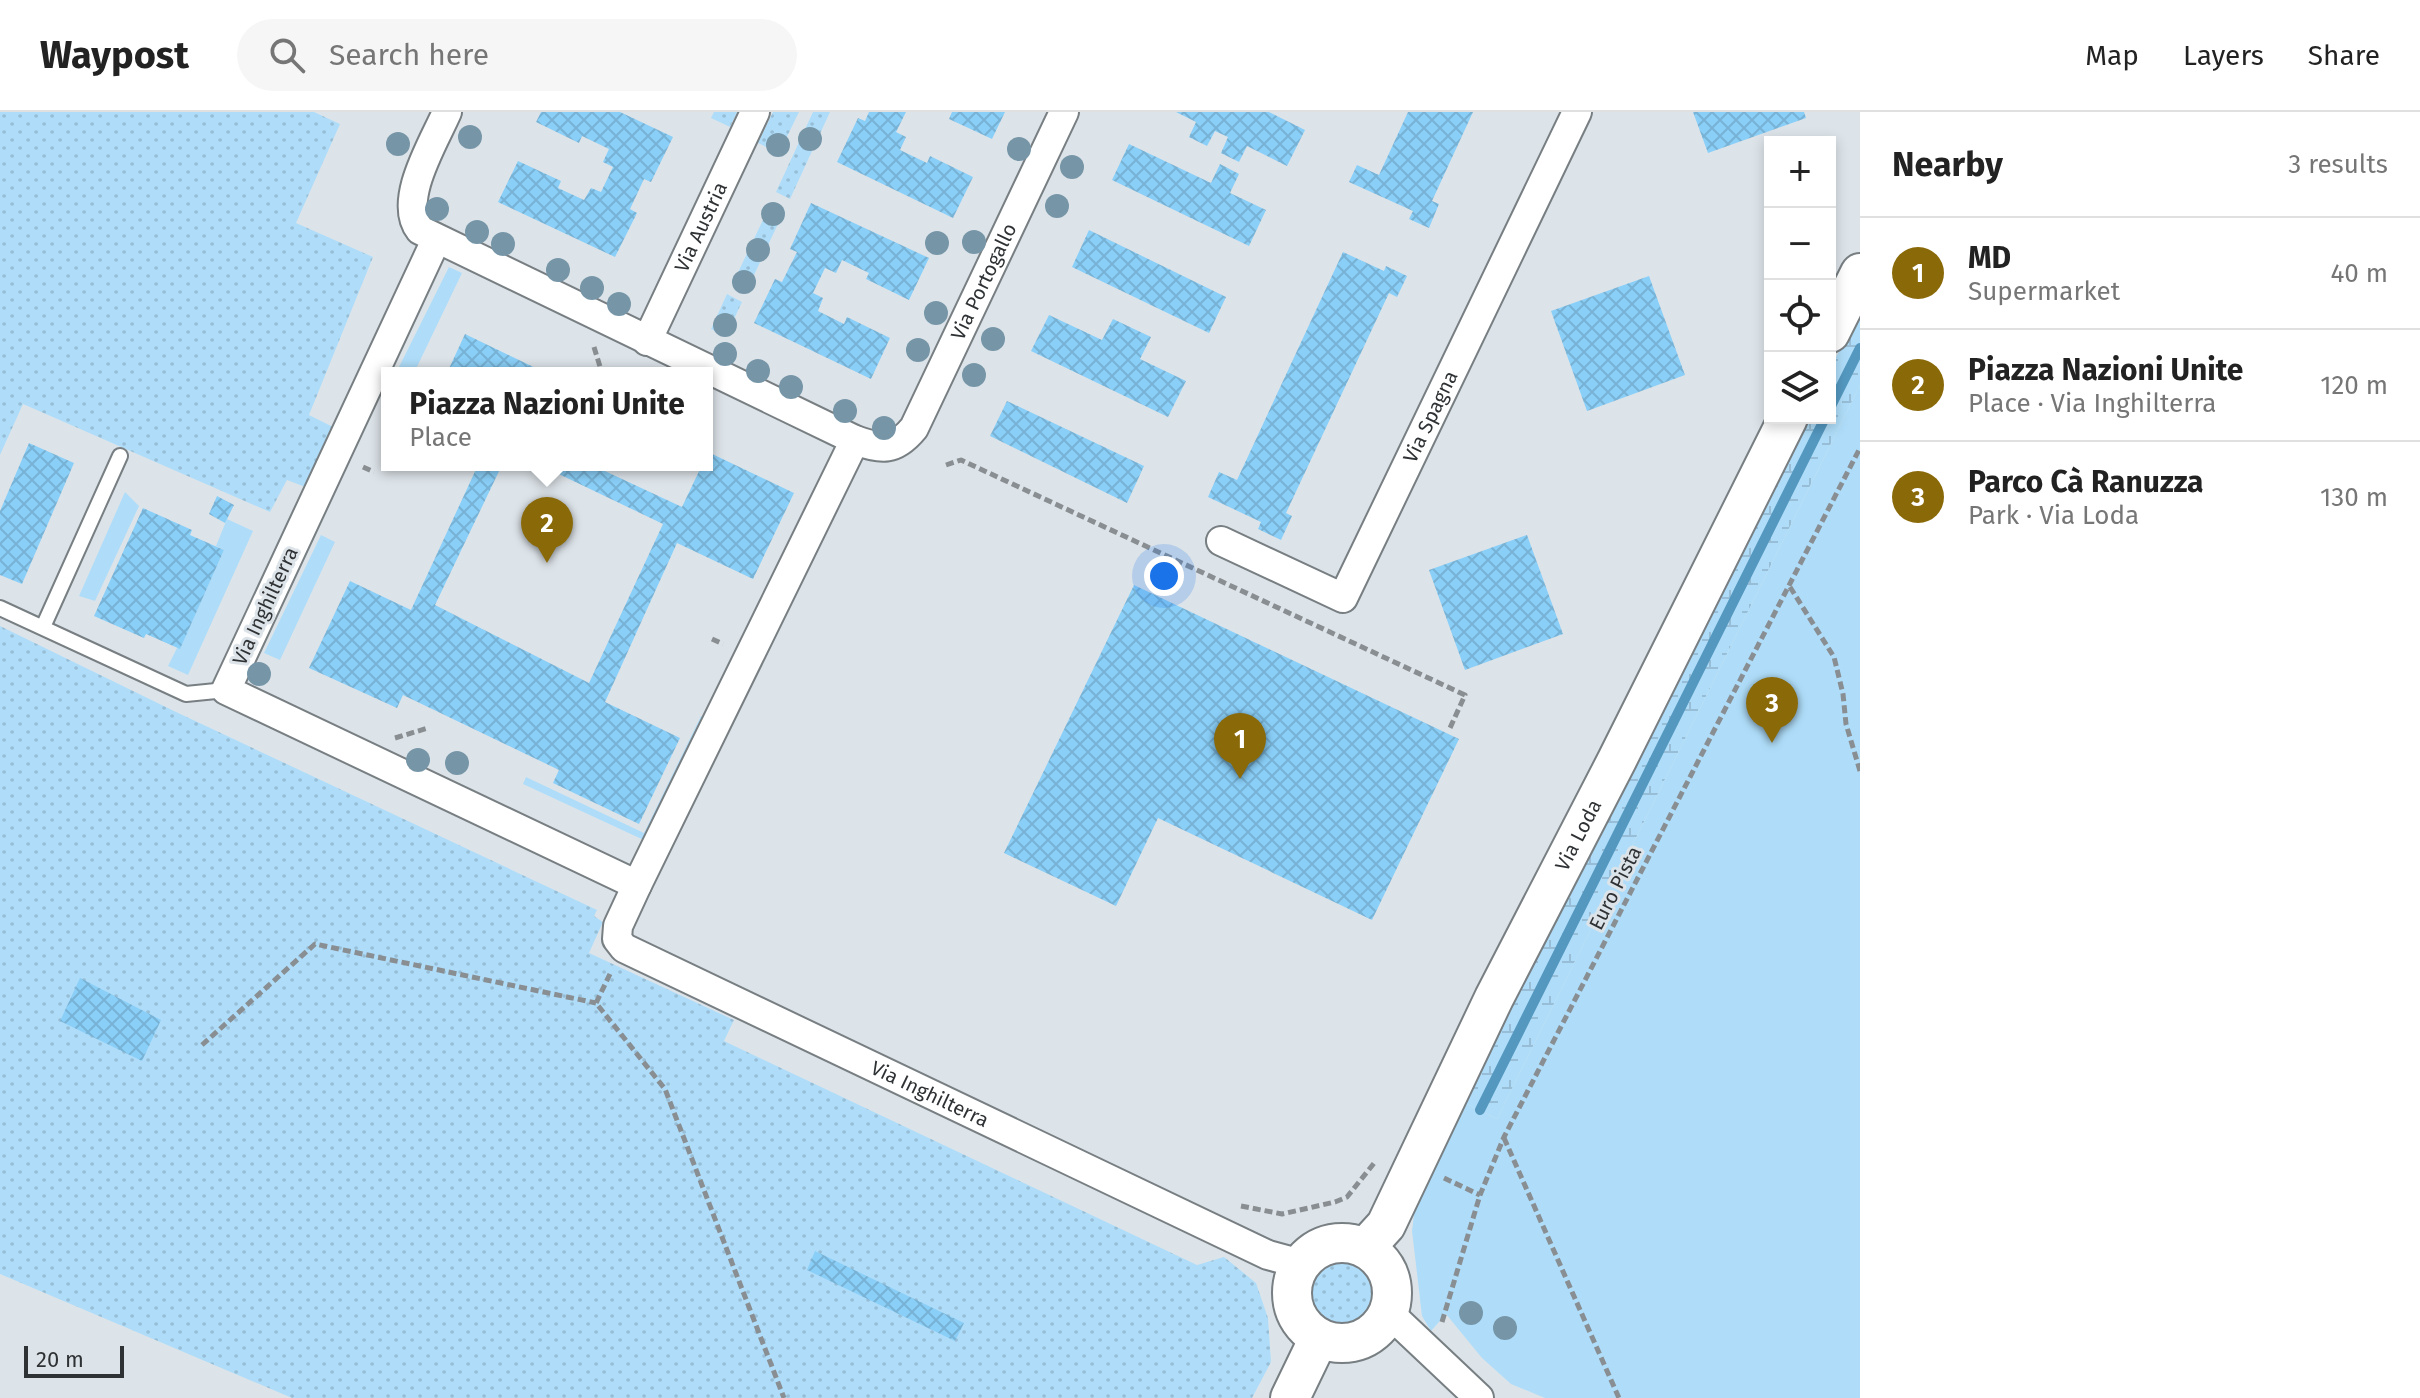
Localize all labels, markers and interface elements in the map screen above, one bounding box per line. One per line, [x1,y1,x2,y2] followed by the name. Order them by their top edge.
[237,19,797,91] search box
[40,32,189,78] text: Waypost
[265,33,309,77] icon: search
[329,37,489,73] text: Search here
[2085,39,2139,72] text: Map
[2183,39,2264,72] text: Layers
[2308,39,2380,72] text: Share
[1764,136,1836,424] map controls
[1764,136,1836,208] button: +
[1892,144,2003,185] text: Nearby
[2288,149,2388,180] text: 3 results
[669,178,732,276] street label: Via Austria
[1764,208,1836,280] button: −
[946,219,1021,344] street label: Via Portogallo
[1968,240,2011,276] text: MD
[1912,258,1924,289] text: 1
[2330,258,2388,289] text: 40 m
[1968,276,2120,307] text: Supermarket
[1764,280,1836,352] button: locate
[1764,352,1836,424] button: layers
[1968,352,2243,388] text: Piazza Nazioni Unite
[381,367,713,471] popup
[1398,367,1463,467] street label: Via Spagna
[1911,370,1925,401] text: 2
[2320,370,2388,401] text: 120 m
[409,386,685,422] text: Piazza Nazioni Unite
[1968,388,2216,419] text: Place · Via Inghilterra
[409,422,472,453] text: Place
[1968,464,2204,500] text: Parco Cà Ranuzza
[1911,482,1925,513] text: 3
[2320,482,2388,513] text: 130 m
[521,497,573,563] pin: 2
[1968,500,2139,531] text: Park · Via Loda
[227,543,303,669] street label: Via Inghilterra
[1144,556,1184,596] your location
[1746,677,1798,743] pin: 3
[1214,713,1266,779] pin: 1
[1550,795,1607,875] street label: Via Loda
[1584,842,1646,934] street label: Euro Pista
[867,1055,993,1132] street label: Via Inghilterra
[24,1342,124,1378] scale bar
[36,1346,84,1373] text: 20 m

